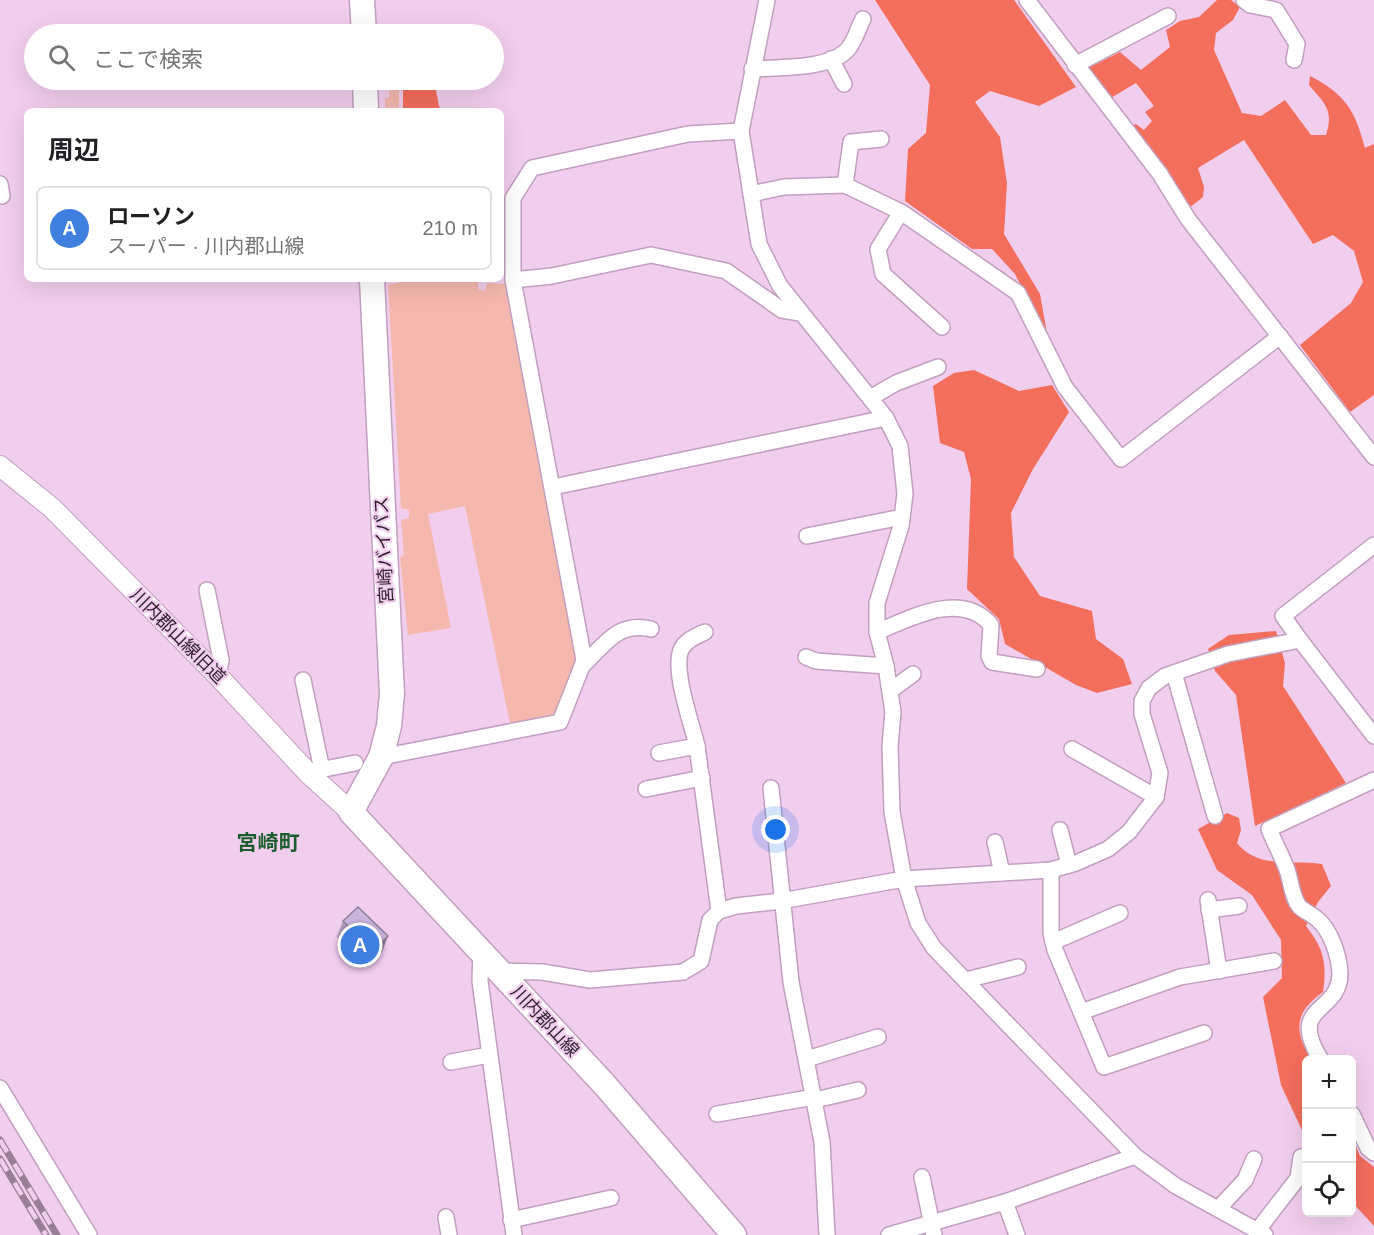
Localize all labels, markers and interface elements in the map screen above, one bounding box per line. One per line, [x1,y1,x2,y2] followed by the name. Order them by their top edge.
[24,24,504,90] search box
[45,41,78,74] icon: search
[93,47,203,72] text: ここで検索
[48,135,100,165] text: 周辺
[107,204,195,229] text: ローソン
[62,217,77,239] text: A
[422,217,478,239] text: 210 m
[107,235,305,257] text: スーパー · 川内郡山線
[371,496,397,604] street label: 宮崎バイパス
[126,584,230,688] street label: 川内郡山線旧道
[761,815,790,844] your location
[237,831,300,854] district label: 宮崎町
[340,922,380,968] pin: A
[507,981,583,1061] street label: 川内郡山線
[1302,1055,1356,1217] map controls
[1302,1055,1356,1109] button: +
[1302,1109,1356,1163] button: −
[1302,1163,1356,1217] button: locate

